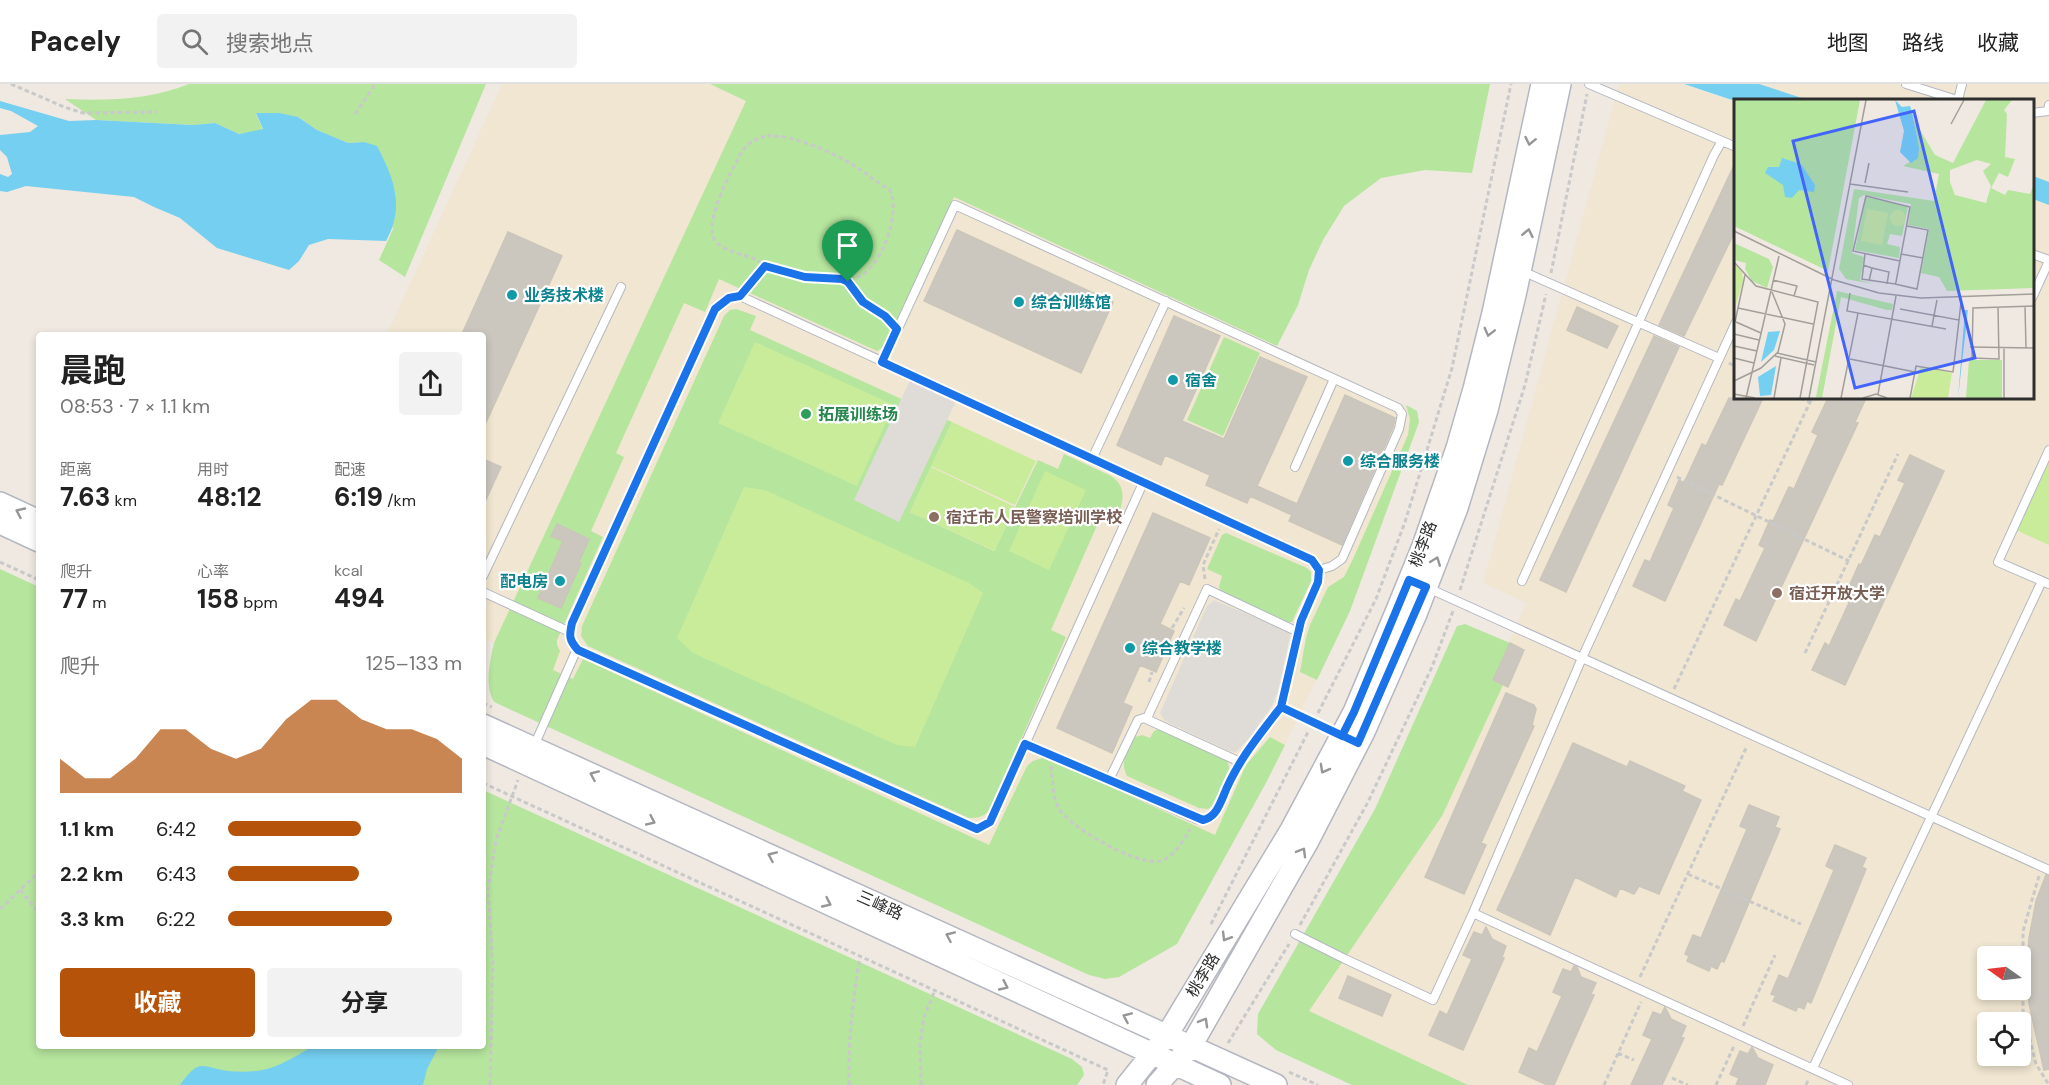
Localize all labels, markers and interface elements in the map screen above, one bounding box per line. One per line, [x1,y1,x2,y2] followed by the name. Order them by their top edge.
[157,14,577,68] search box
[30,23,121,60] text: Pacely
[178,25,211,58] icon: search
[226,29,314,58] text: 搜索地点
[1827,29,1869,57] text: 地图
[1902,29,1944,57] text: 路线
[1977,29,2019,57] text: 收藏
[1734,99,2034,399] inset map
[1524,136,1537,146] one-way arrow
[822,220,873,282] pin
[1521,228,1534,238] one-way arrow
[831,229,864,262] icon: arrive
[524,285,604,306] place label: 业务技术楼
[505,288,519,302] marker: 业务技术楼
[1031,292,1111,313] place label: 综合训练馆
[1012,295,1026,309] marker: 综合训练馆
[1483,327,1496,337] one-way arrow
[60,349,126,392] text: 晨跑
[399,352,462,415] button: share
[1185,370,1217,391] place label: 宿舍
[1166,373,1180,387] marker: 宿舍
[60,393,210,419] text: 08:53 · 7 × 1.1 km
[818,404,898,425] place label: 拓展训练场
[799,407,813,421] marker: 拓展训练场
[1360,451,1440,472] place label: 综合服务楼
[1341,454,1355,468] marker: 综合服务楼
[60,459,92,480] text: 距离
[197,459,229,480] text: 用时
[334,459,366,480] text: 配速
[60,480,110,514] text: 7.63
[197,480,261,514] text: 48:12
[334,480,383,514] text: 6:19
[110,490,137,511] text: km
[383,490,416,511] text: /km
[946,507,1123,528] place label: 宿迁市人民警察培训学校
[15,508,26,520] one-way arrow
[927,510,941,524] marker: 宿迁市人民警察培训学校
[1405,518,1441,570] street label: 桃李路
[1429,557,1442,567] one-way arrow
[334,560,363,581] text: kcal
[60,561,92,582] text: 爬升
[197,561,229,582] text: 心率
[500,571,548,592] place label: 配电房
[553,574,567,588] marker: 配电房
[334,581,384,615] text: 494
[60,582,88,616] text: 77
[197,582,239,616] text: 158
[1789,583,1885,604] place label: 宿迁开放大学
[1770,586,1784,600] marker: 宿迁开放大学
[88,592,106,613] text: m
[239,592,278,613] text: bpm
[1142,638,1222,659] place label: 综合教学楼
[1123,641,1137,655] marker: 综合教学楼
[366,650,462,676] text: 125–133 m
[60,653,100,679] text: 爬升
[1320,762,1331,773] one-way arrow
[590,771,601,783] one-way arrow
[644,814,655,826] one-way arrow
[60,816,114,842] text: 1.1 km
[156,816,196,842] text: 6:42
[1294,848,1306,859] one-way arrow
[767,851,778,863] one-way arrow
[60,861,123,887] text: 2.2 km
[156,861,197,887] text: 6:43
[854,886,906,924] street label: 三峰路
[821,896,832,908] one-way arrow
[60,906,124,932] text: 3.3 km
[156,906,196,932] text: 6:22
[1221,931,1233,941] one-way arrow
[945,932,956,944] one-way arrow
[1977,946,2031,1000] north arrow
[1977,946,2031,1066] map controls
[1182,949,1224,1001] street label: 桃李路
[60,968,255,1037] button: 收藏
[267,968,462,1037] button: 分享
[998,978,1009,990] one-way arrow
[1123,1012,1134,1024] one-way arrow
[1977,1012,2031,1066] button: locate
[1197,1017,1209,1028] one-way arrow

